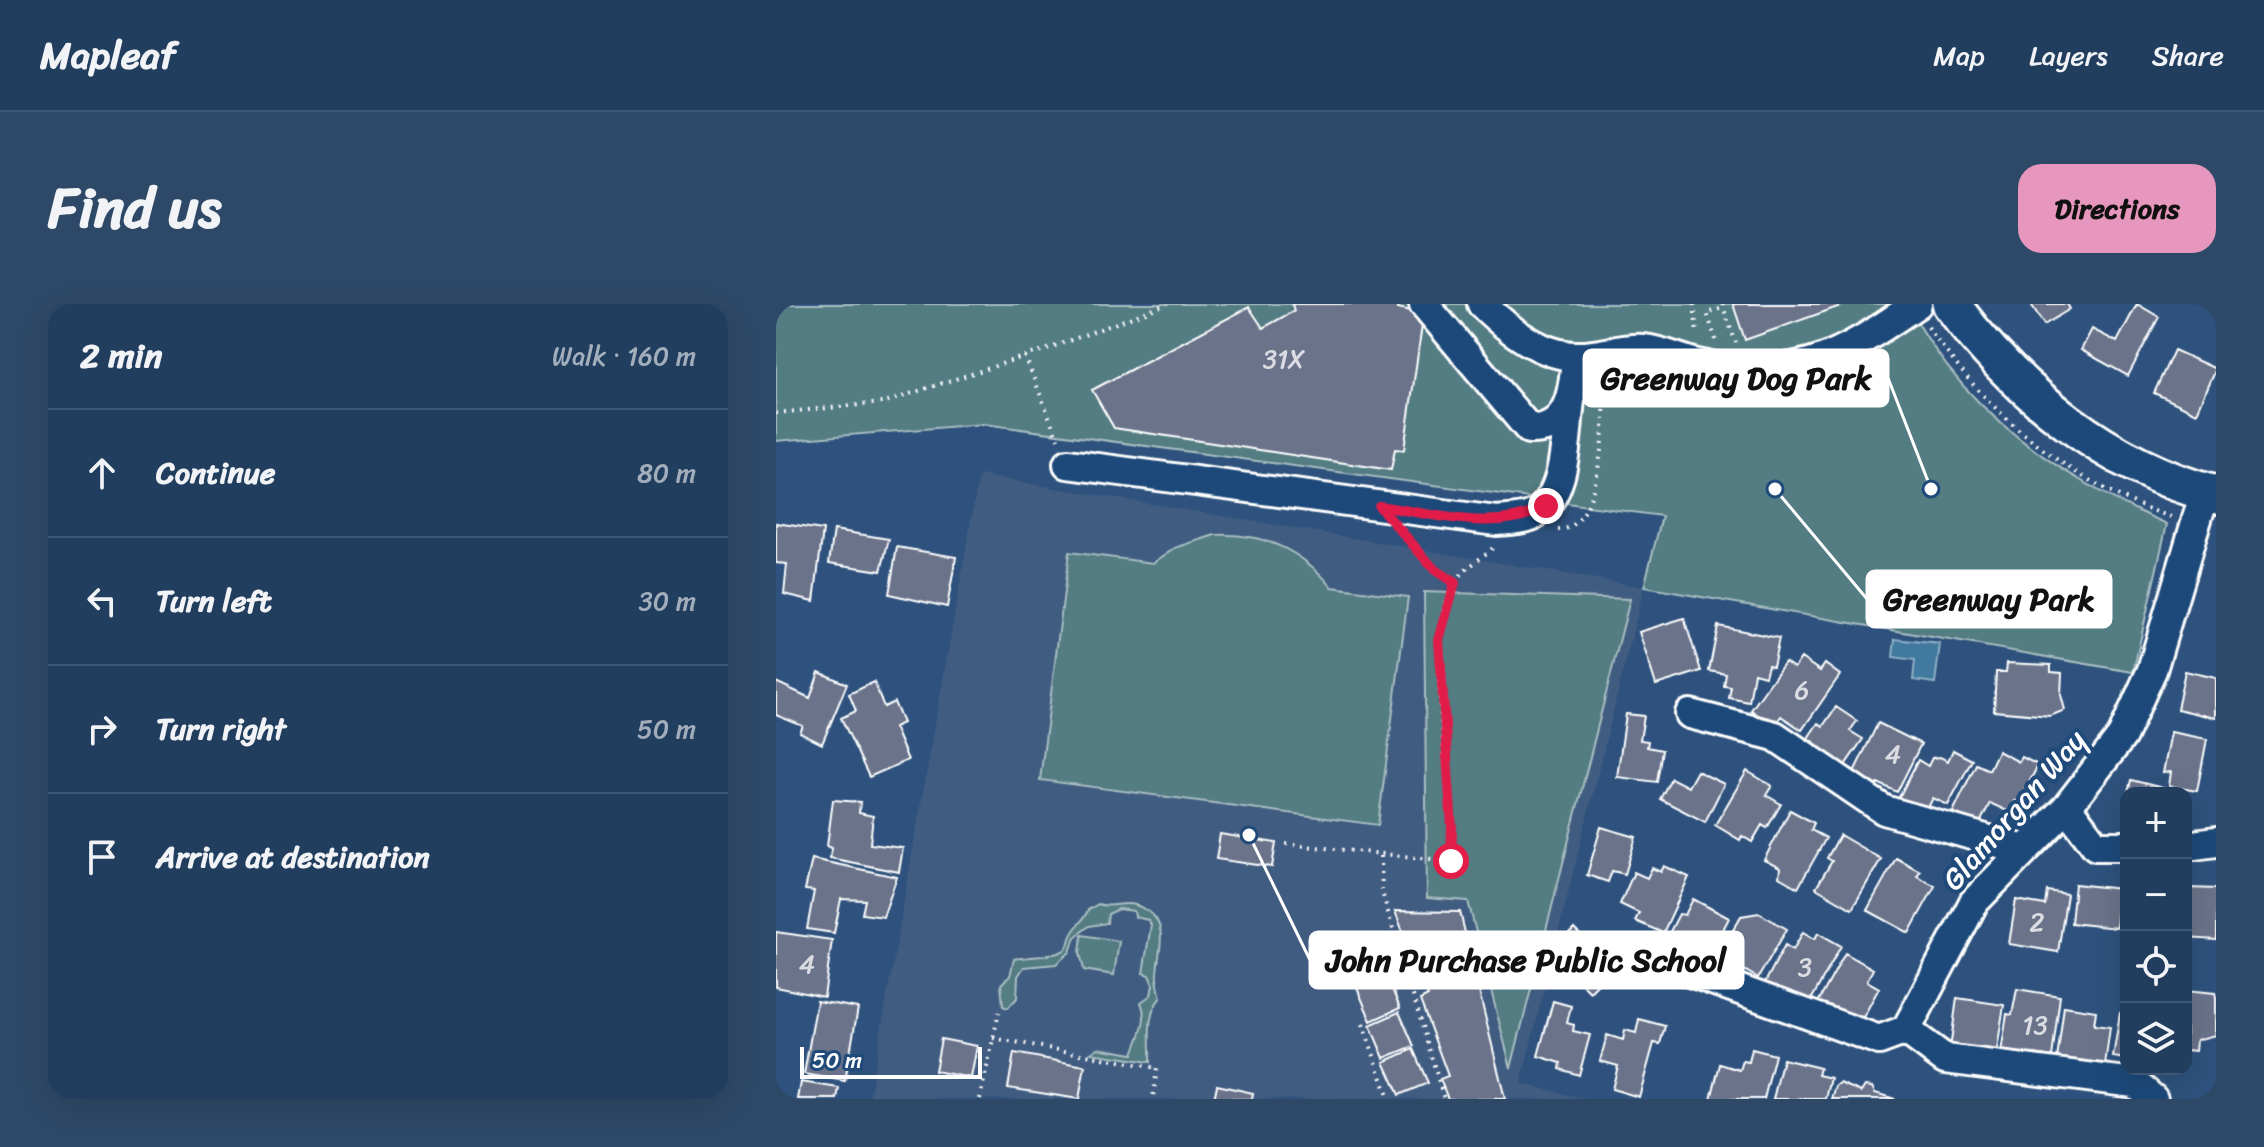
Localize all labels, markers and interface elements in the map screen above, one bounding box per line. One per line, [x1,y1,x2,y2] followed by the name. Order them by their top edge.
[40,22,176,89] text: Mapleaf
[1933,31,1985,80] text: Map
[2029,31,2108,80] text: Layers
[2152,31,2224,80] text: Share
[48,159,221,258] text: Find us
[2018,164,2216,253] button: Directions
[80,326,162,386] text: 2 min
[552,333,696,379] text: Walk · 160 m
[1263,336,1305,382] house number: 31X
[1584,350,1888,406] callout: Greenway Dog Park
[1600,350,1873,407] text: Greenway Dog Park
[156,446,275,500] text: Continue
[637,450,696,496] text: 80 m
[80,451,124,495] icon: ahead
[1528,488,1564,524] route end
[1867,571,2111,627] callout: Greenway Park
[1883,571,2095,628] text: Greenway Park
[156,574,272,628] text: Turn left
[639,578,696,624] text: 30 m
[80,579,124,623] icon: left
[1795,667,1809,713] house number: 6
[156,702,286,756] text: Turn right
[637,706,696,752] text: 50 m
[80,707,124,751] icon: right
[1928,716,2101,903] street label: Glamorgan Way
[1885,731,1901,777] house number: 4
[2120,787,2192,1075] map controls
[2120,787,2192,859] button: +
[156,830,430,884] text: Arrive at destination
[80,835,124,879] icon: arrive
[1433,843,1469,879] route start
[2120,859,2192,931] button: −
[2029,899,2045,945] house number: 2
[2120,931,2192,1003] button: locate
[1310,932,1743,988] callout: John Purchase Public School
[1324,932,1728,989] text: John Purchase Public School
[799,941,815,987] house number: 4
[1798,944,1812,990] house number: 3
[2022,1002,2048,1048] house number: 13
[2120,1003,2192,1075] button: layers
[812,1041,862,1080] text: 50 m
[800,1043,982,1079] scale bar

